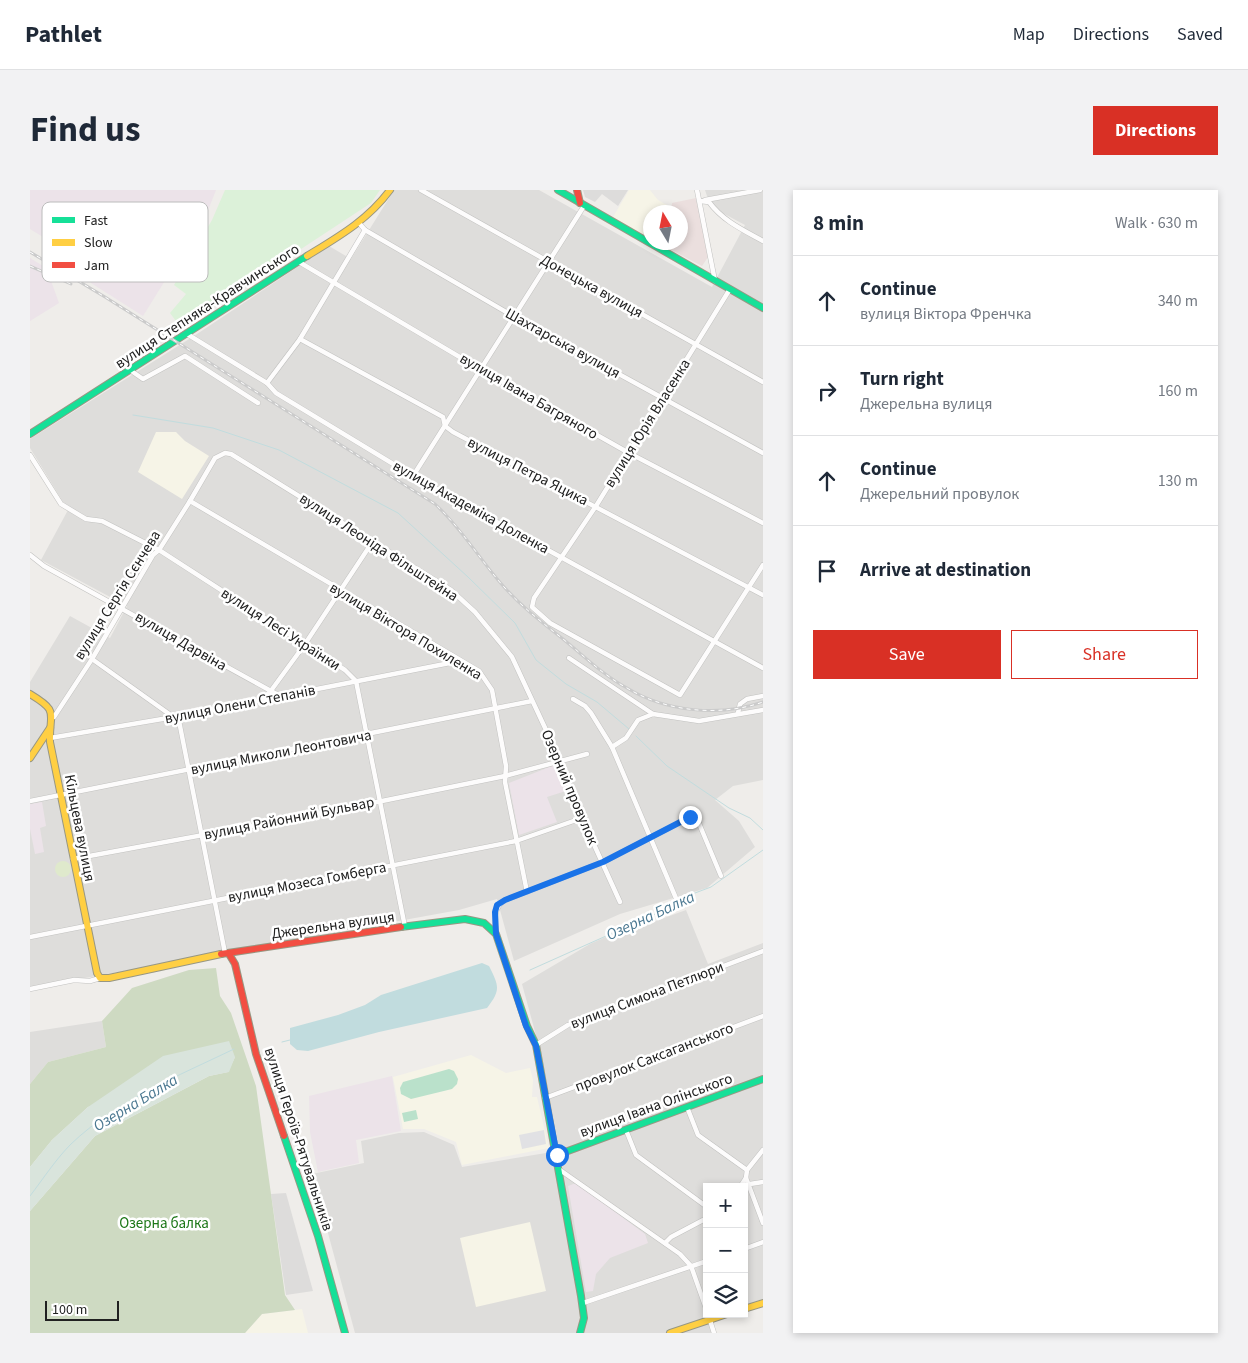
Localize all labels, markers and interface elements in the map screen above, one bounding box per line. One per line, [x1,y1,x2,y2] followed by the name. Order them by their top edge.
[25,17,102,52] text: Pathlet
[1013,22,1045,47] text: Map
[1073,22,1149,47] text: Directions
[1177,22,1223,47] text: Saved
[30,105,140,155] text: Find us
[1093,106,1218,155] button: Directions
[42,202,208,282] legend
[643,205,688,250] north arrow
[813,208,864,238] text: 8 min
[84,211,108,231] text: Fast
[1115,212,1198,234] text: Walk · 630 m
[84,233,113,253] text: Slow
[111,239,303,374] street label: вулиця Степняка-Кравчинського
[537,250,647,323] street label: Донецька вулиця
[84,256,109,276] text: Jam
[860,276,937,303] text: Continue
[813,287,841,315] icon: ahead
[1158,290,1198,312] text: 340 m
[501,303,624,384] street label: Шахтарська вулиця
[860,303,1032,325] text: вулиця Віктора Френчка
[456,348,602,445] street label: вулиця Івана Багряного
[599,355,696,492] street label: вулиця Юрія Власенка
[860,366,944,393] text: Turn right
[813,377,841,405] icon: right
[1158,380,1198,402] text: 160 m
[860,393,992,415] text: Джерельна вулиця
[464,432,592,511] street label: вулиця Петра Яцика
[389,456,553,559] street label: вулиця Академіка Доленка
[860,456,937,483] text: Continue
[813,467,841,495] icon: ahead
[1158,470,1198,492] text: 130 m
[860,483,1019,505] text: Джерельний провулок
[295,488,462,607] street label: вулиця Леоніда Фільштейна
[69,527,166,664] street label: вулиця Сергія Сєнчева
[813,557,841,585] icon: arrive
[860,557,1031,584] text: Arrive at destination
[326,577,486,685] street label: вулиця Віктора Похиленка
[217,583,345,676] street label: вулиця Лесі Українки
[131,607,231,676] street label: вулиця Дарвіна
[813,630,1001,679] button: Save
[1011,630,1198,679] button: Share
[163,680,318,729] street label: вулиця Олени Степанів
[189,725,373,780] street label: вулиця Миколи Леонтовича
[536,726,604,849] street label: Озерний провулок
[59,773,100,883] street label: Кільцева вулиця
[202,792,376,845] street label: вулиця Районний Бульвар
[679,806,702,829] route end
[226,857,388,908] street label: вулиця Мозеса Гомберга
[603,886,699,946] water label: Озерна Балка
[270,906,396,945] street label: Джерельна вулиця
[567,956,727,1034] street label: вулиця Симона Петлюри
[572,1018,736,1097] street label: провулок Саксаганського
[259,1045,338,1234] street label: вулиця Героїв-Рятувальників
[577,1068,736,1143] street label: вулиця Івана Олінського
[89,1069,182,1137] water label: Озерна Балка
[546,1144,569,1167] route start
[703,1183,748,1318] map controls
[703,1183,748,1228] button: +
[119,1213,209,1234] park label: Озерна балка
[703,1228,748,1273] button: −
[703,1273,748,1318] button: layers
[45,1298,119,1321] scale bar
[52,1300,87,1320] text: 100 m

